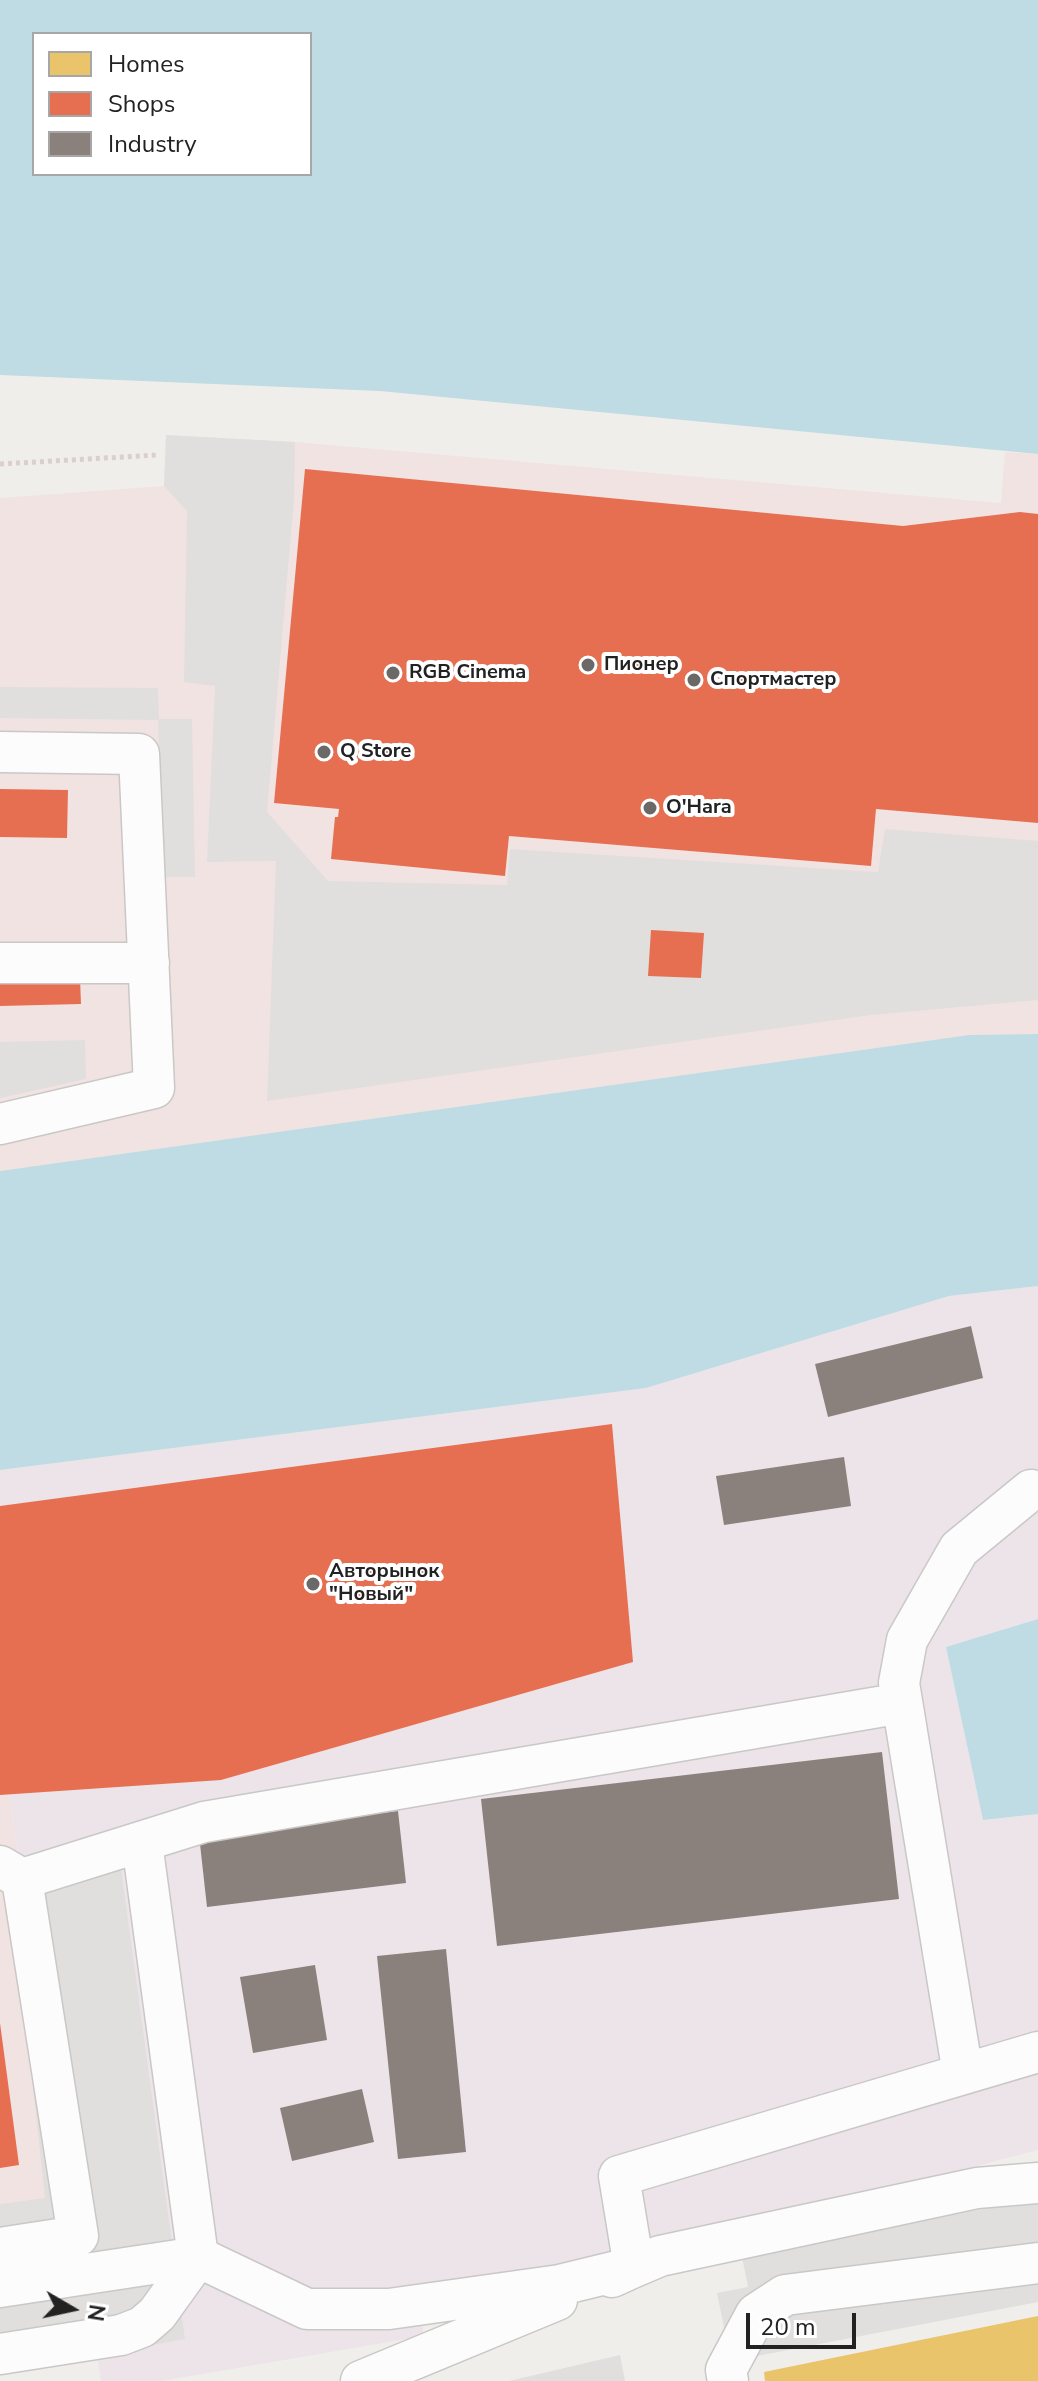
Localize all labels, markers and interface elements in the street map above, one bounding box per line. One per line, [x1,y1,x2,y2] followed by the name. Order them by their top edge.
[32,32,312,176] legend
[108,48,184,80] text: Homes
[108,88,175,120] text: Shops
[108,128,197,160] text: Industry
[604,653,679,677] place label: Пионер
[579,656,597,674] marker: Пионер
[409,661,526,685] place label: RGB Cinema
[384,664,402,682] marker: RGB Cinema
[710,668,837,692] place label: Спортмастер
[685,671,703,689] marker: Спортмастер
[340,740,411,764] place label: Q Store
[315,743,333,761] marker: Q Store
[666,796,732,820] place label: O'Hara
[641,799,659,817] marker: O'Hara
[329,1560,440,1607] place label: Авторынок "Новый"
[304,1575,322,1593] marker: Авторынок "Новый"
[32,2269,112,2349] north arrow
[750,2297,860,2347] scale bar
[80,2302,112,2323] text: N
[760,2311,816,2343] text: 20 m

